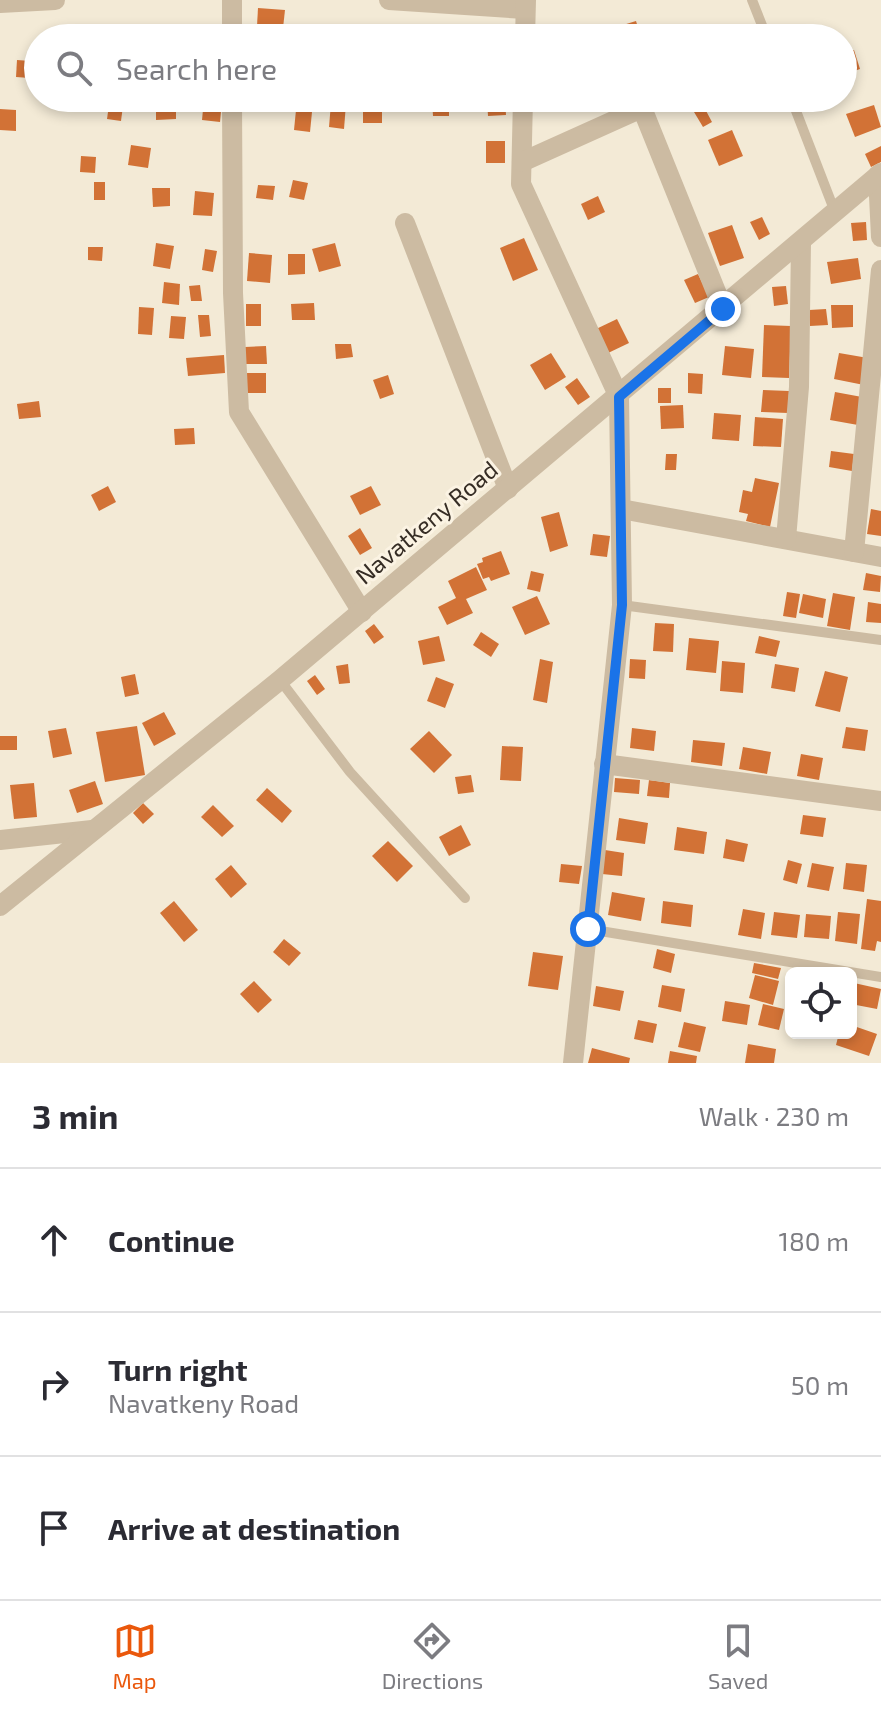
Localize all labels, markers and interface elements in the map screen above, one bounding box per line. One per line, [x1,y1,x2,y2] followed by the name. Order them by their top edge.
[24,24,857,112] search box
[52,46,96,90] icon: search
[116,50,277,86] text: Search here
[705,291,741,327] route end
[349,454,503,590] street label: Navatkeny Road
[570,911,606,947] route start
[785,967,857,1039] map controls
[785,967,857,1039] button: locate
[32,1095,118,1136] text: 3 min
[699,1100,849,1131] text: Walk · 230 m
[32,1218,76,1262] icon: ahead
[108,1222,235,1258] text: Continue
[779,1225,849,1256] text: 180 m
[108,1351,248,1387] text: Turn right
[32,1362,76,1406] icon: right
[791,1369,849,1400] text: 50 m
[108,1387,299,1418] text: Navatkeny Road
[32,1506,76,1550] icon: arrive
[108,1510,400,1546] text: Arrive at destination
[113,1619,157,1693] tab: Map
[382,1619,483,1693] tab: Directions
[708,1619,768,1693] tab: Saved

